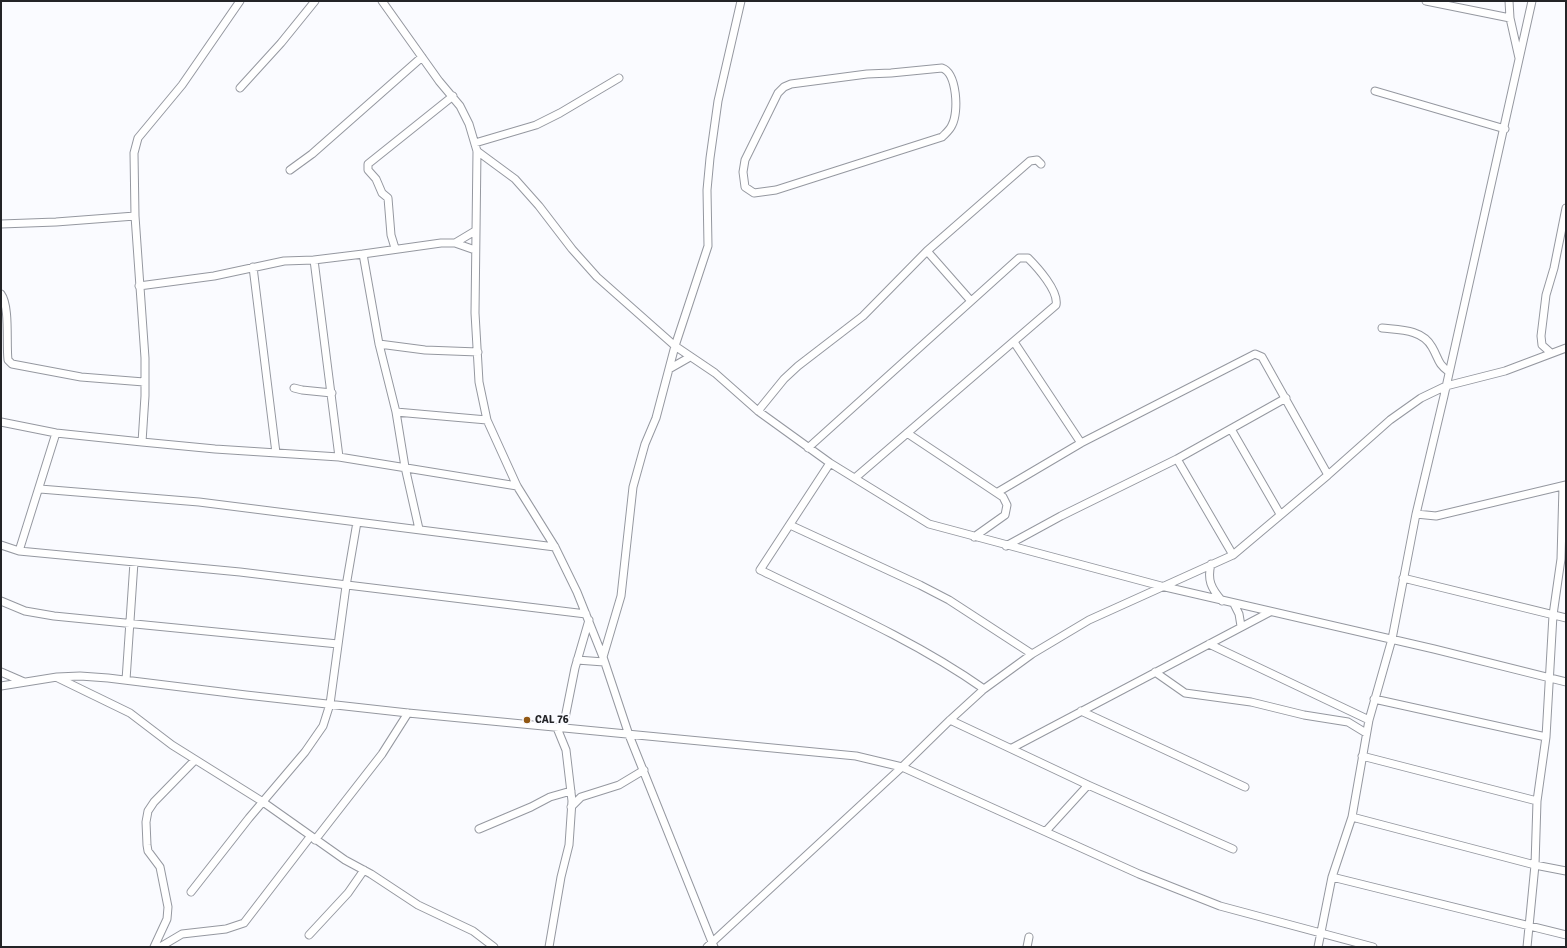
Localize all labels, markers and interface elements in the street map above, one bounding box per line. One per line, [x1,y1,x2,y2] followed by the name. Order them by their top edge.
[535,713,569,727] place label: CAL 76
[522,715,532,725] marker: CAL 76

